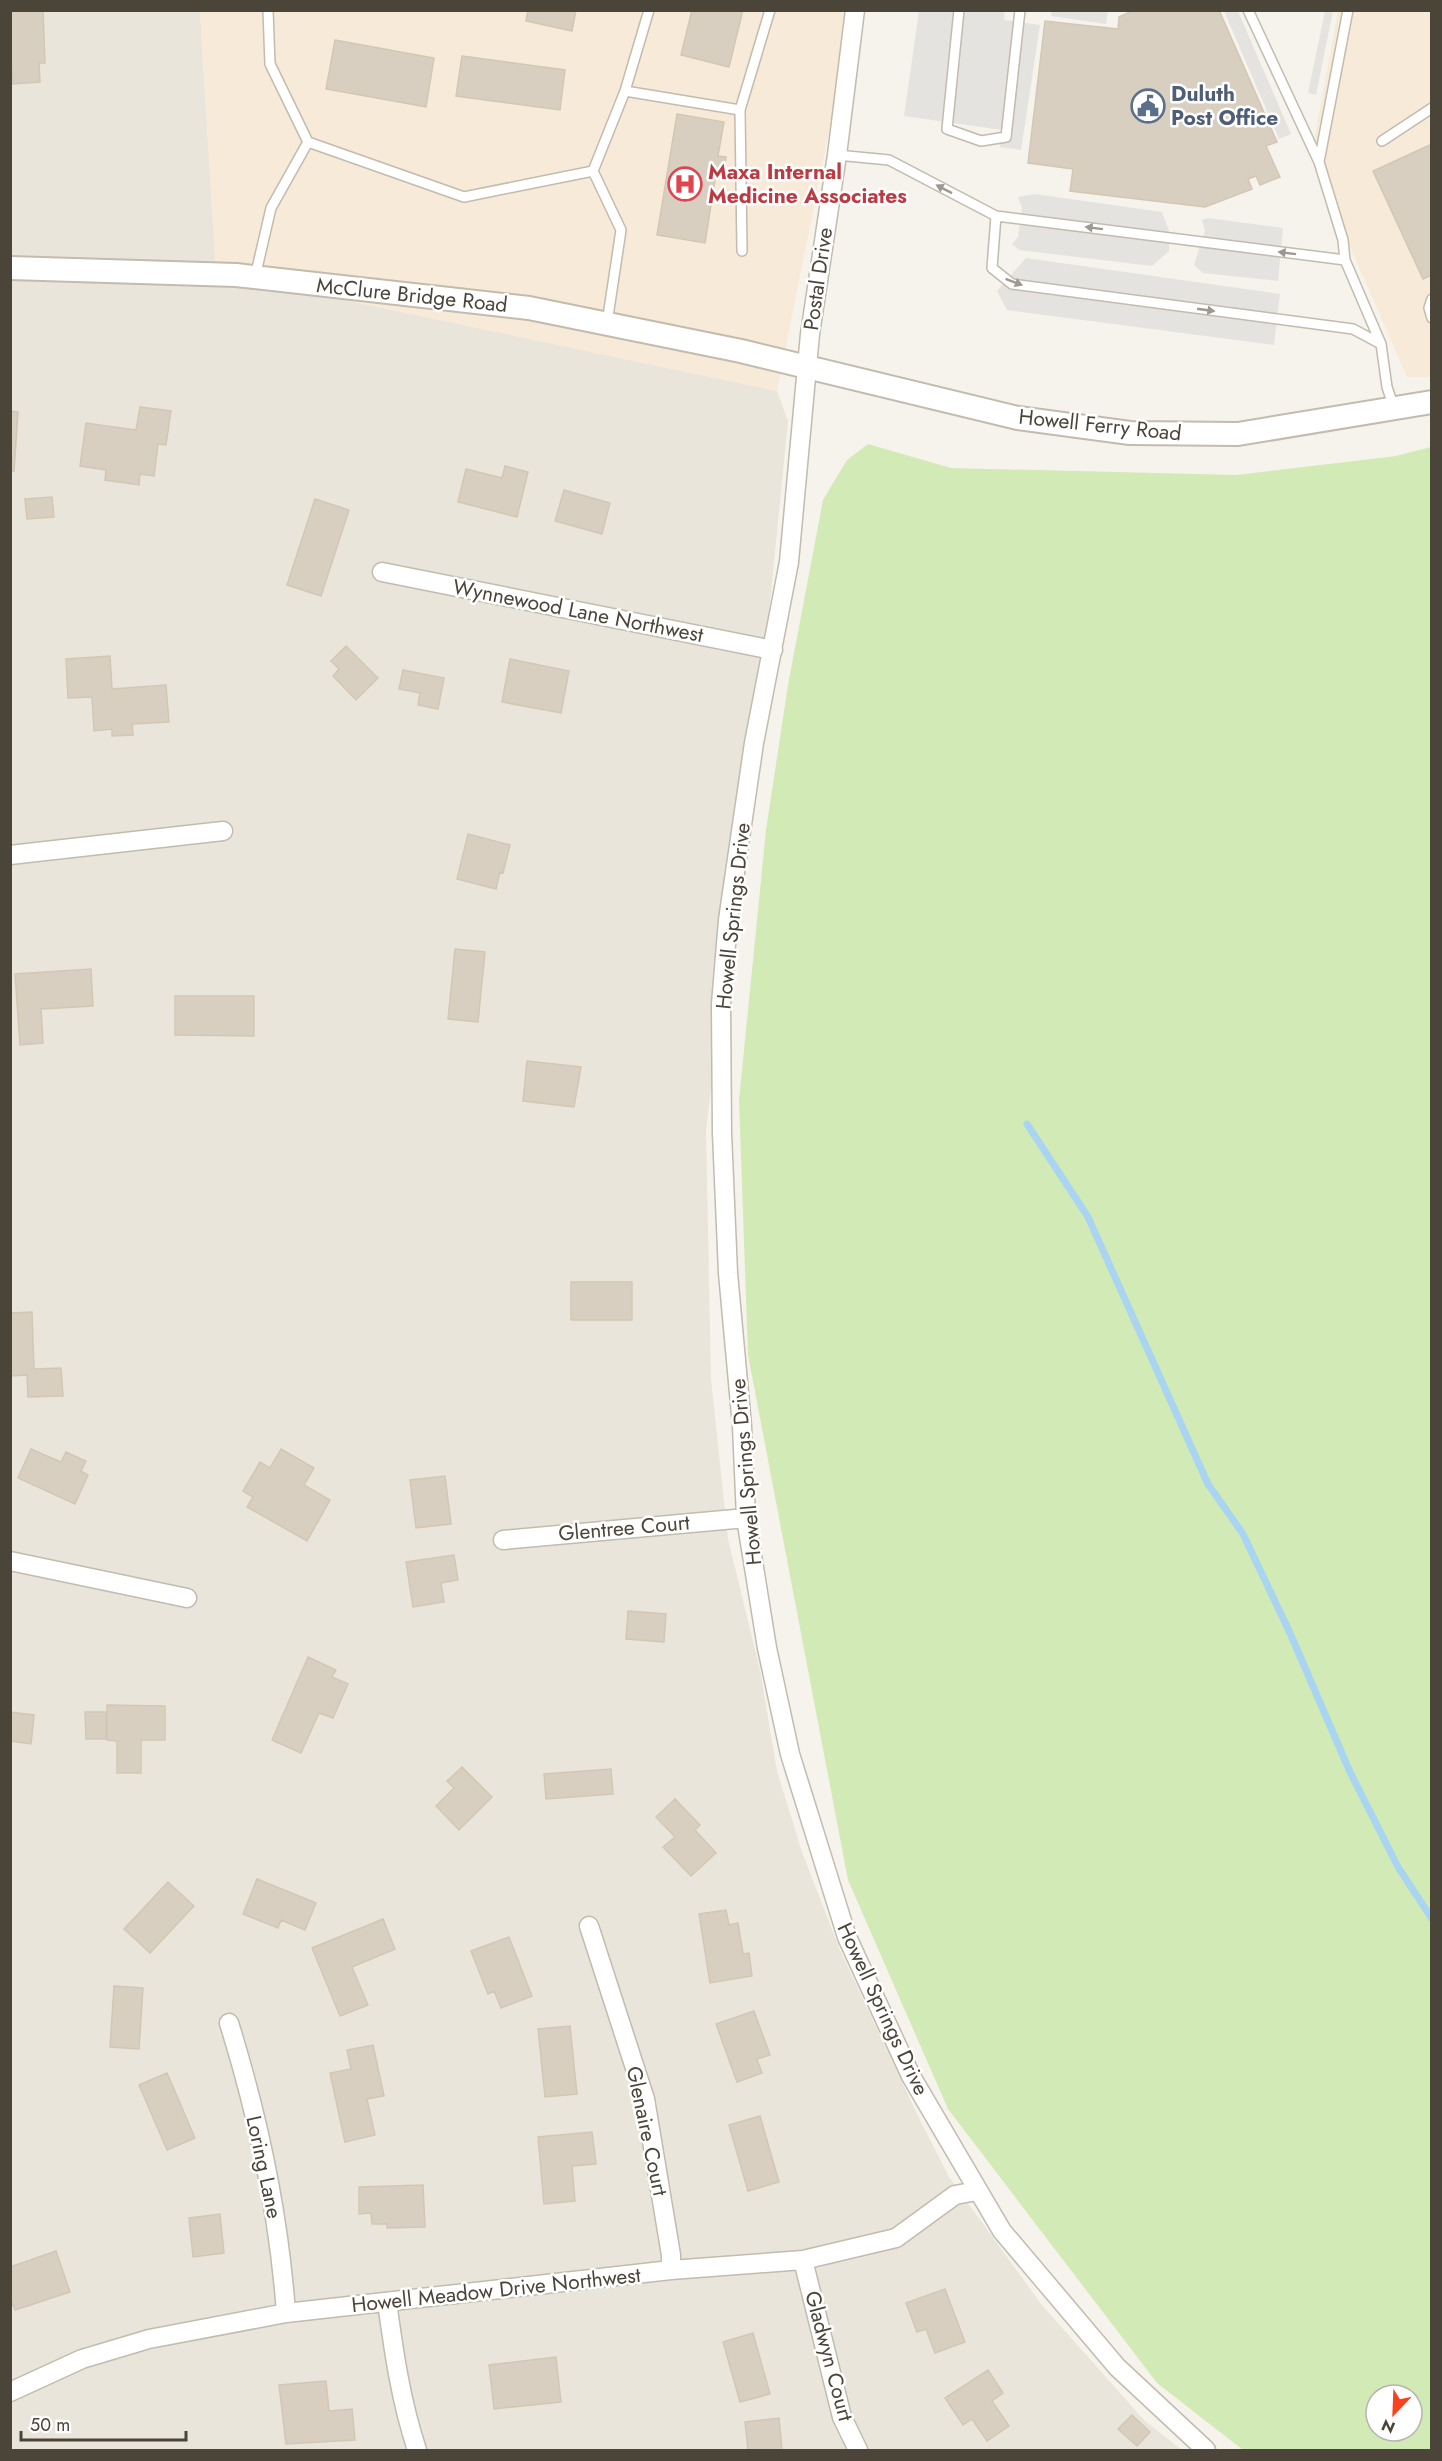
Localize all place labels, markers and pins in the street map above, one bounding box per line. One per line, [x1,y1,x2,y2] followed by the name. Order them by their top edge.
[1171,79,1278,133] place label: Duluth Post Office
[1130,88,1166,124] public building icon: Duluth Post Office
[708,157,907,211] place label: Maxa Internal Medicine Associates
[667,166,703,202] hospital icon: Maxa Internal Medicine Associates

